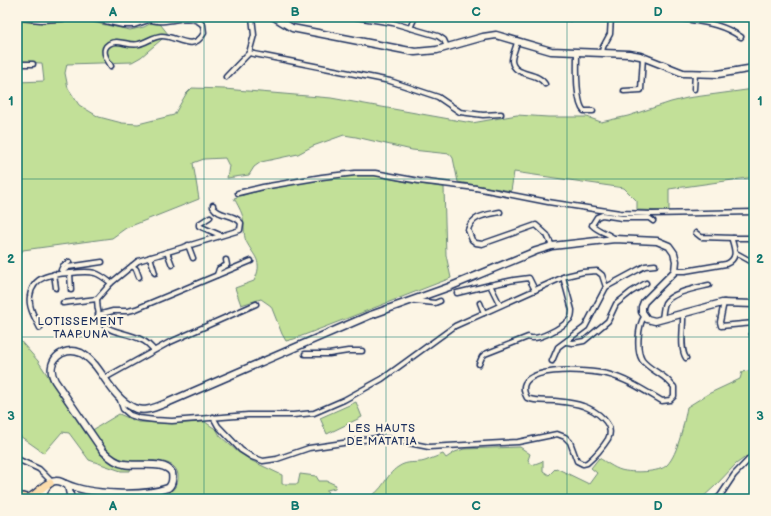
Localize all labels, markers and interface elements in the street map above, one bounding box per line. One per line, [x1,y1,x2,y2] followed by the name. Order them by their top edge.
[108,4,117,20] text: A
[290,4,300,20] text: B
[471,4,481,20] text: C
[653,4,663,20] text: D
[8,93,14,109] text: 1
[757,93,763,109] text: 1
[7,251,15,267] text: 2
[756,251,764,267] text: 2
[37,315,125,341] district label: LOTISSEMENT TAAPUNA
[7,408,15,424] text: 3
[756,408,764,424] text: 3
[346,422,418,448] district label: LES HAUTS DE MATATIA
[108,498,117,514] text: A
[290,498,300,514] text: B
[471,498,481,514] text: C
[653,498,663,514] text: D

